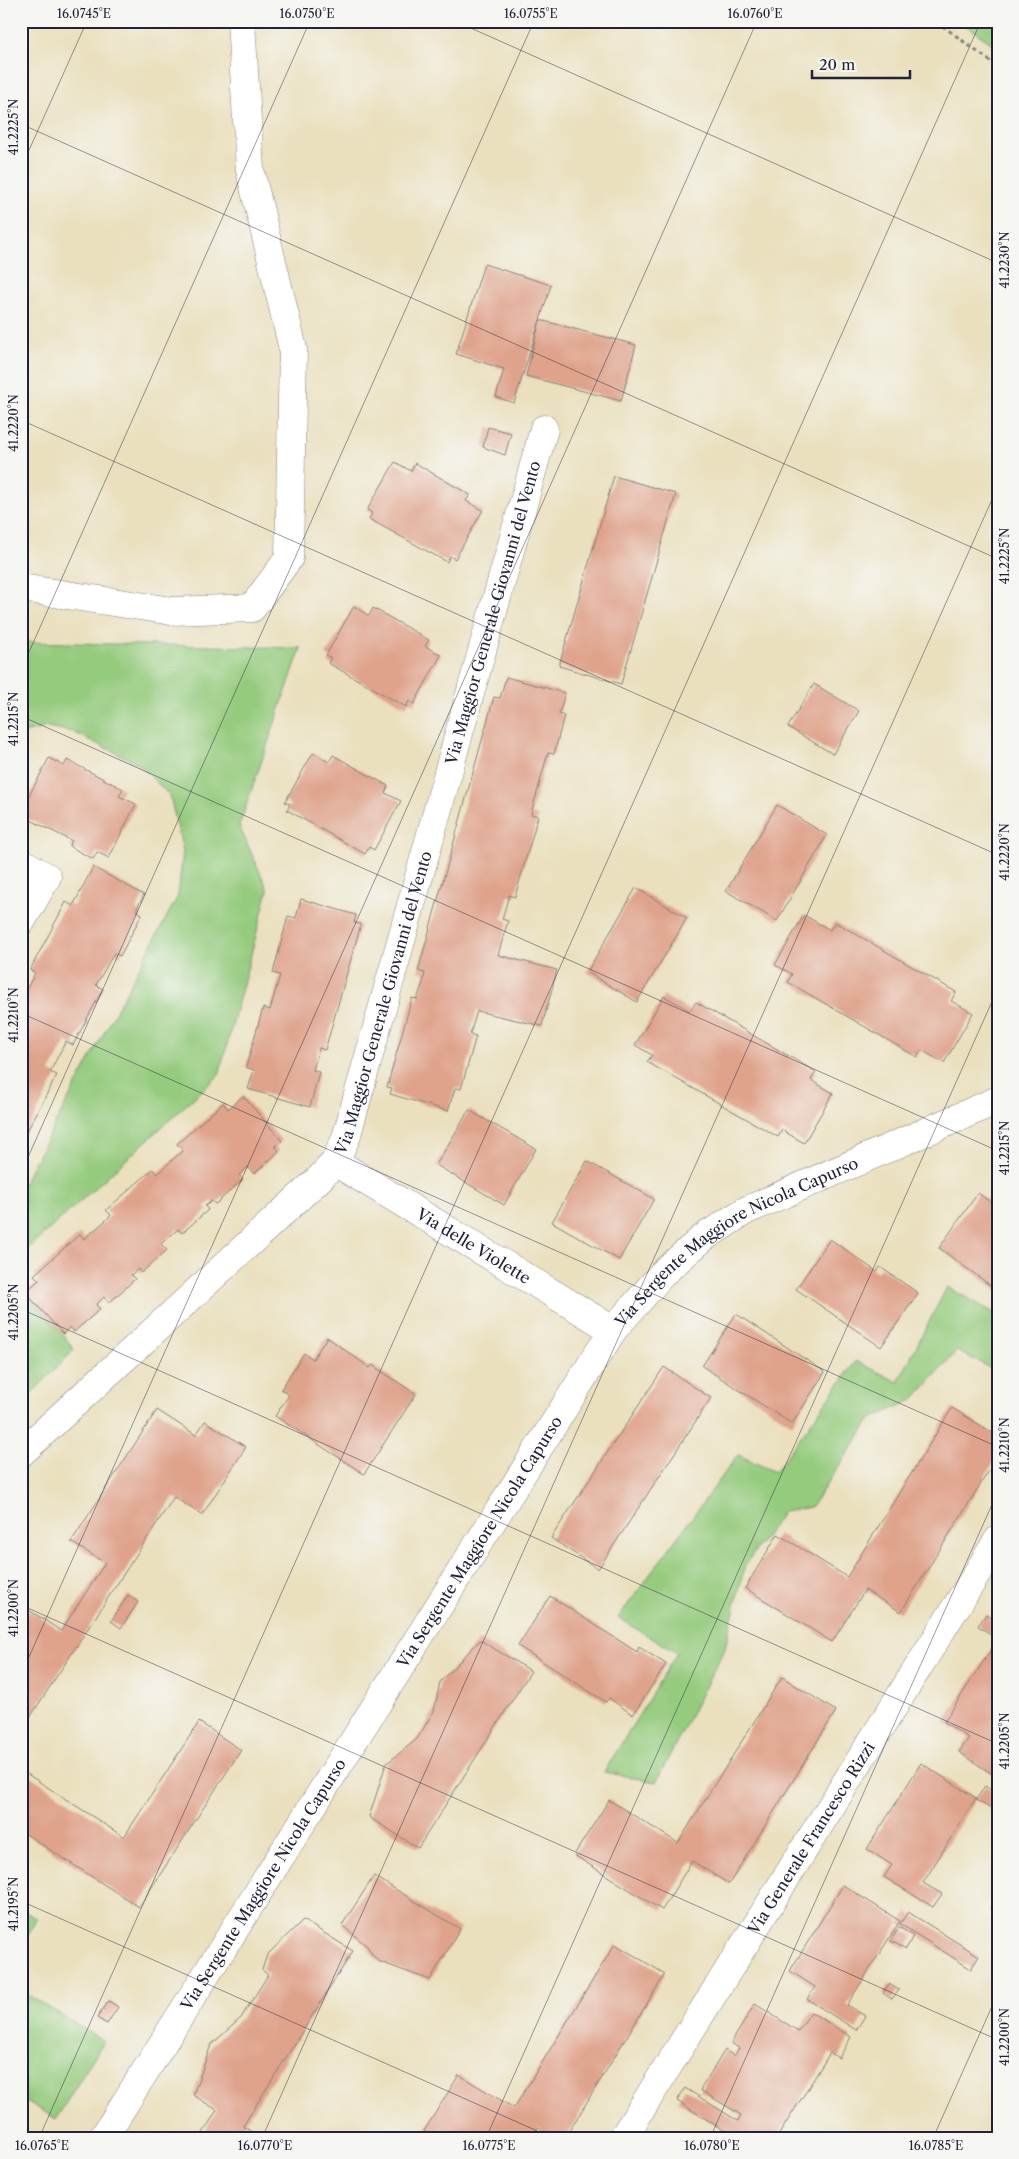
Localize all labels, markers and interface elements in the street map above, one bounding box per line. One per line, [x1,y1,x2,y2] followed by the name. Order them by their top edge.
[57,6,111,21] text: 16.0745°E
[280,6,334,21] text: 16.0750°E
[504,6,558,21] text: 16.0755°E
[727,6,783,21] text: 16.0760°E
[812,48,909,80] scale bar
[819,55,855,74] text: 20 m
[6,99,21,155] text: 41.2225°N
[997,231,1012,289] text: 41.2230°N
[6,394,21,452] text: 41.2220°N
[441,458,545,768] street label: Via Maggior Generale Giovanni del Vento
[997,528,1012,584] text: 41.2225°N
[6,692,21,746] text: 41.2215°N
[997,823,1012,881] text: 41.2220°N
[330,848,436,1158] street label: Via Maggior Generale Giovanni del Vento
[6,987,21,1043] text: 41.2210°N
[997,1121,1012,1175] text: 41.2215°N
[610,1153,861,1332] street label: Via Sergente Maggiore Nicola Capurso
[412,1203,535,1288] street label: Via delle Violette
[6,1283,21,1340] text: 41.2205°N
[392,1412,566,1672] street label: Via Sergente Maggiore Nicola Capurso
[997,1417,1012,1473] text: 41.2210°N
[6,1579,21,1637] text: 41.2200°N
[997,1712,1012,1769] text: 41.2205°N
[743,1738,879,1939] street label: Via Generale Francesco Rizzi
[176,1755,350,2015] street label: Via Sergente Maggiore Nicola Capurso
[6,1877,21,1931] text: 41.2195°N
[997,2008,1012,2066] text: 41.2200°N
[15,2138,69,2153] text: 16.0765°E
[238,2138,292,2153] text: 16.0770°E
[462,2138,516,2153] text: 16.0775°E
[684,2138,740,2153] text: 16.0780°E
[909,2138,963,2153] text: 16.0785°E

